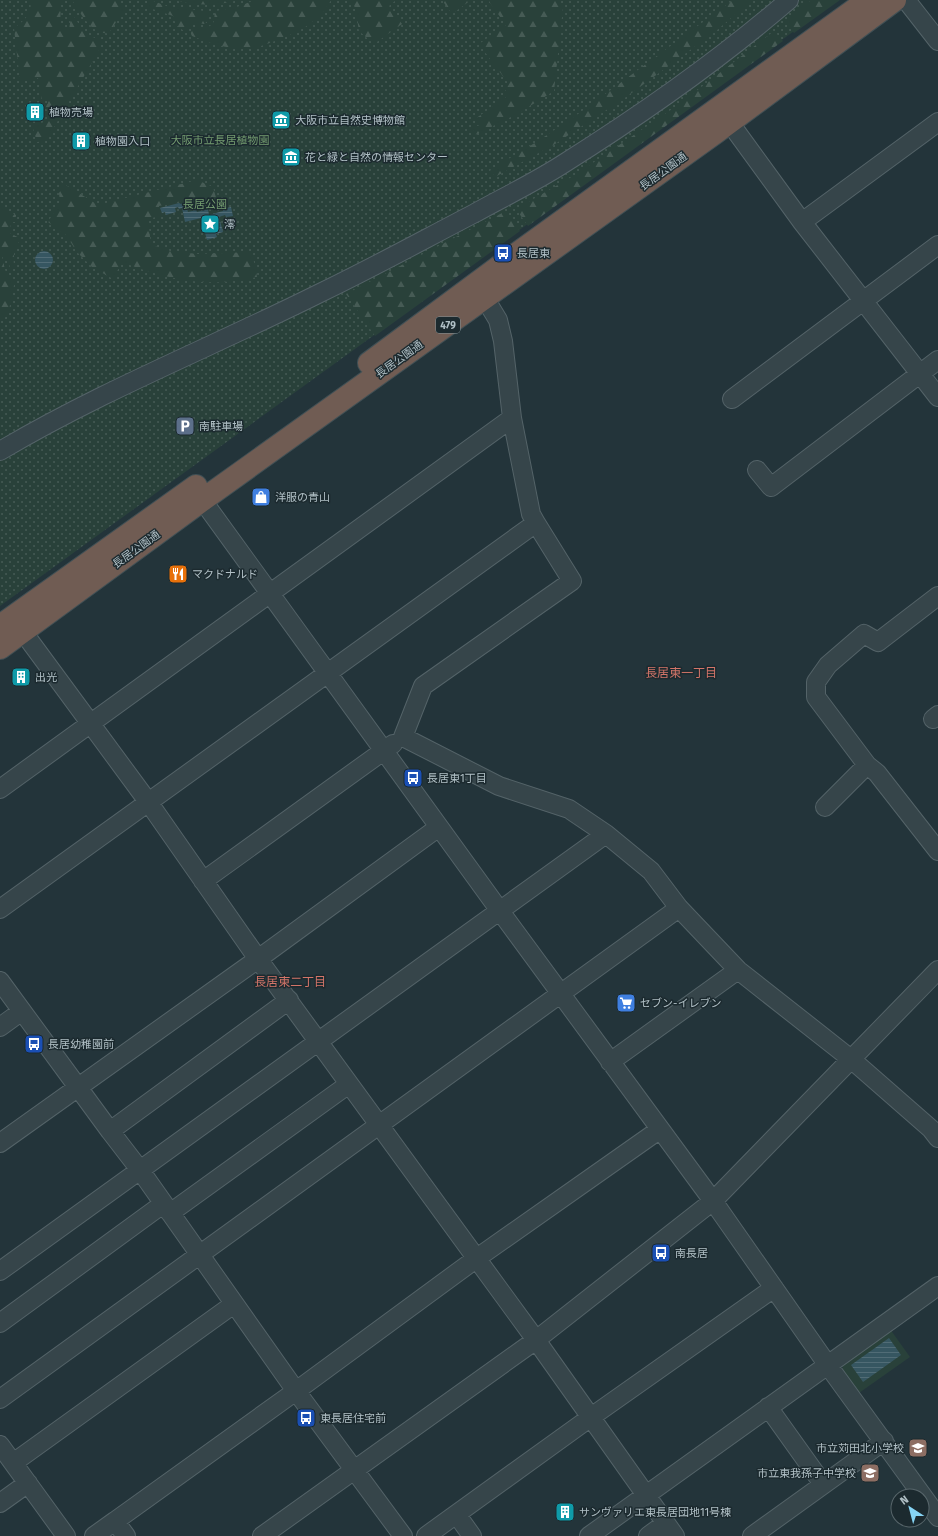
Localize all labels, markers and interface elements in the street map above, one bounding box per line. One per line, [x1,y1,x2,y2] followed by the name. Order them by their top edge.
[24,101,46,123] building icon: 植物売場
[49,106,93,119] place label: 植物売場
[270,109,292,131] museum icon: 大阪市立自然史博物館
[295,114,405,127] place label: 大阪市立自然史博物館
[70,130,92,152] building icon: 植物園入口
[171,134,270,147] park label: 大阪市立長居植物園
[95,135,150,148] place label: 植物園入口
[280,146,302,168] museum icon: 花と緑と自然の情報センター
[637,150,689,193] street label: 長居公園通
[305,151,448,164] place label: 花と緑と自然の情報センター
[183,198,227,211] park label: 長居公園
[199,213,221,235] place icon: 澪
[224,218,235,231] place label: 澪
[492,242,514,264] bus stop icon: 長居東
[517,247,550,260] place label: 長居東
[436,317,460,333] road number: 479
[373,338,425,381] street label: 長居公園通
[174,415,196,437] parking icon: 南駐車場
[199,420,243,433] place label: 南駐車場
[250,486,272,508] shop icon: 洋服の青山
[275,491,330,504] place label: 洋服の青山
[110,528,162,571] street label: 長居公園通
[167,563,189,585] restaurant icon: マクドナルド
[192,568,258,581] place label: マクドナルド
[10,666,32,688] building icon: 出光
[645,666,717,680] district label: 長居東一丁目
[35,671,57,684] place label: 出光
[402,767,424,789] bus stop icon: 長居東1丁目
[427,772,487,785] place label: 長居東1丁目
[254,975,326,989] district label: 長居東二丁目
[615,992,637,1014] supermarket icon: セブン-イレブン
[640,997,721,1010] place label: セブン-イレブン
[23,1033,45,1055] bus stop icon: 長居幼稚園前
[48,1038,114,1051] place label: 長居幼稚園前
[650,1242,672,1264] bus stop icon: 南長居
[675,1247,708,1260] place label: 南長居
[295,1407,317,1429] bus stop icon: 東長居住宅前
[320,1412,386,1425] place label: 東長居住宅前
[907,1437,929,1459] school or university icon: 市立苅田北小学校
[816,1442,904,1455] place label: 市立苅田北小学校
[859,1462,881,1484] school or university icon: 市立東我孫子中学校
[757,1467,856,1480] place label: 市立東我孫子中学校
[890,1488,930,1528] north arrow
[898,1493,911,1508] text: N
[554,1501,576,1523] building icon: サンヴァリエ東長居団地11号棟
[579,1506,731,1519] place label: サンヴァリエ東長居団地11号棟

